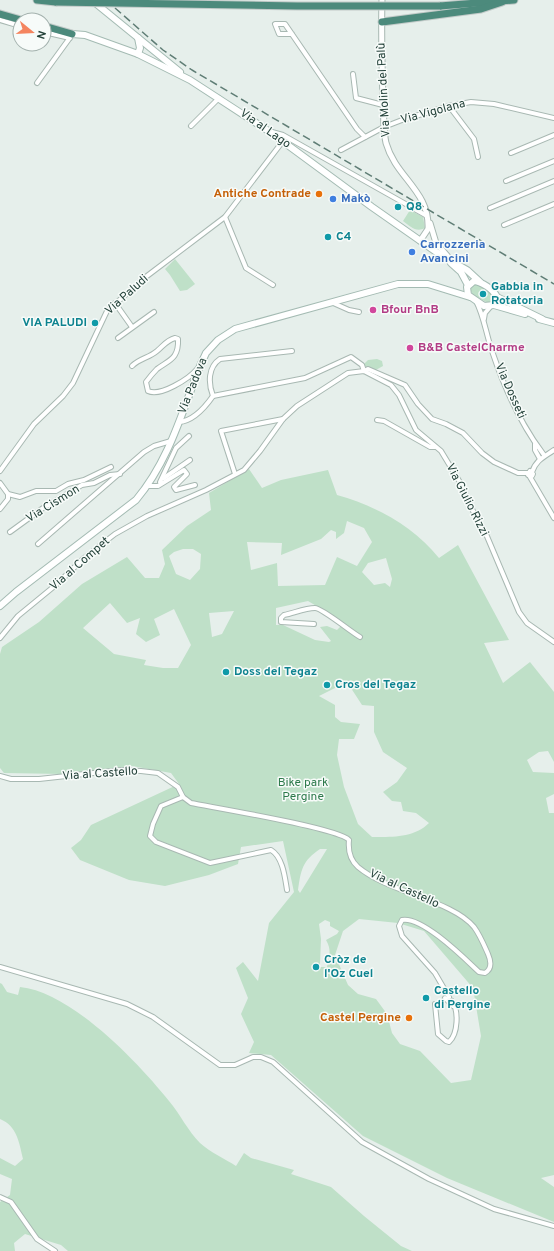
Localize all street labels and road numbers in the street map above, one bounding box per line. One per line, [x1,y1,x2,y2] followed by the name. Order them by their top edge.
[374,42,394,138] street label: Via Molin del Palù
[399,96,467,128] street label: Via Vigolana
[236,106,294,153] street label: Via al Lago
[102,271,152,319] street label: Via Paludi
[174,355,212,417] street label: Via Padova
[491,361,529,421] street label: Via Dosseti
[442,461,492,539] street label: Via Giulio Rizzi
[23,481,83,527] street label: Via Cismon
[46,533,114,595] street label: Via al Compet
[62,763,139,785] street label: Via al Castello
[366,866,442,912] street label: Via al Castello

